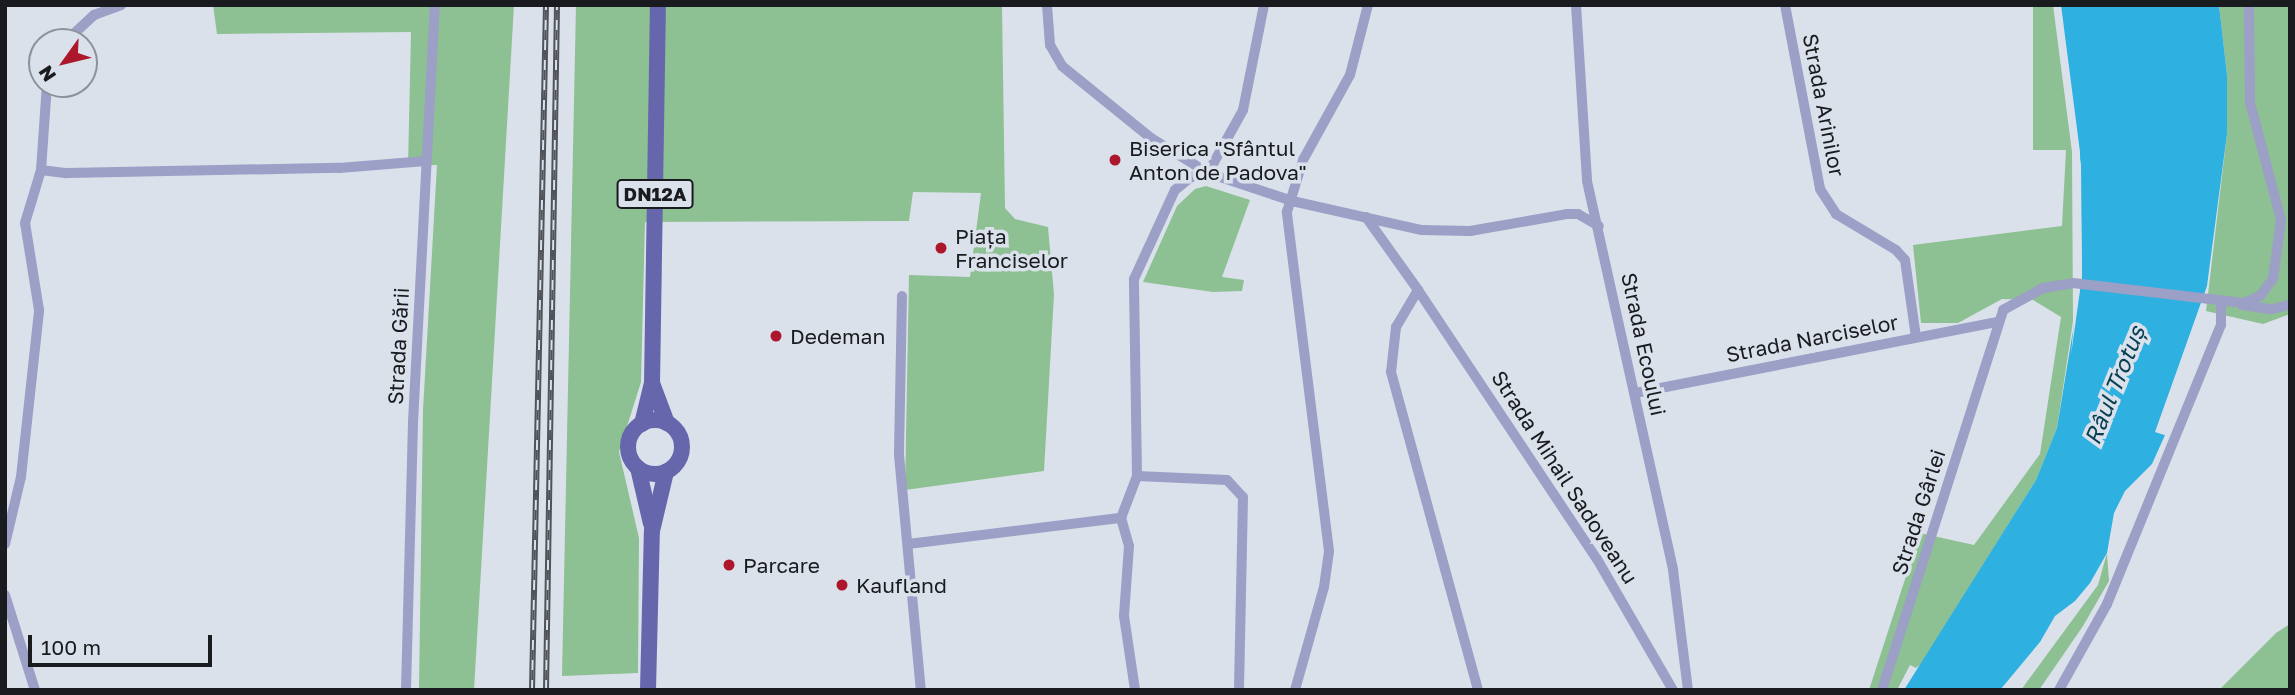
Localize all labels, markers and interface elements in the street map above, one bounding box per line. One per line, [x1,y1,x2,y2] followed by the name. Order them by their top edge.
[28,28,98,98] north arrow
[1798,31,1850,179] street label: Strada Arinilor
[33,61,60,86] text: N
[1129,135,1307,185] place label: Biserica "Sfântul Anton de Padova"
[1107,152,1123,168] marker: Biserica "Sfântul Anton de Padova"
[616,178,694,210] road number: DN12A
[955,223,1068,273] place label: Piața Franciselor
[933,240,949,256] marker: Piața Franciselor
[1617,270,1671,418] street label: Strada Ecoului
[382,287,414,405] street label: Strada Gării
[1724,309,1900,367] street label: Strada Narciselor
[2078,322,2150,448] water label: Râul Trotuș
[790,323,885,349] place label: Dedeman
[768,328,784,344] marker: Dedeman
[1487,366,1643,588] street label: Strada Mihail Sadoveanu
[1886,446,1950,578] street label: Strada Gârlei
[743,552,820,578] place label: Parcare
[721,557,737,573] marker: Parcare
[856,572,947,598] place label: Kaufland
[834,577,850,593] marker: Kaufland
[32,622,215,666] scale bar
[41,634,101,660] text: 100 m

